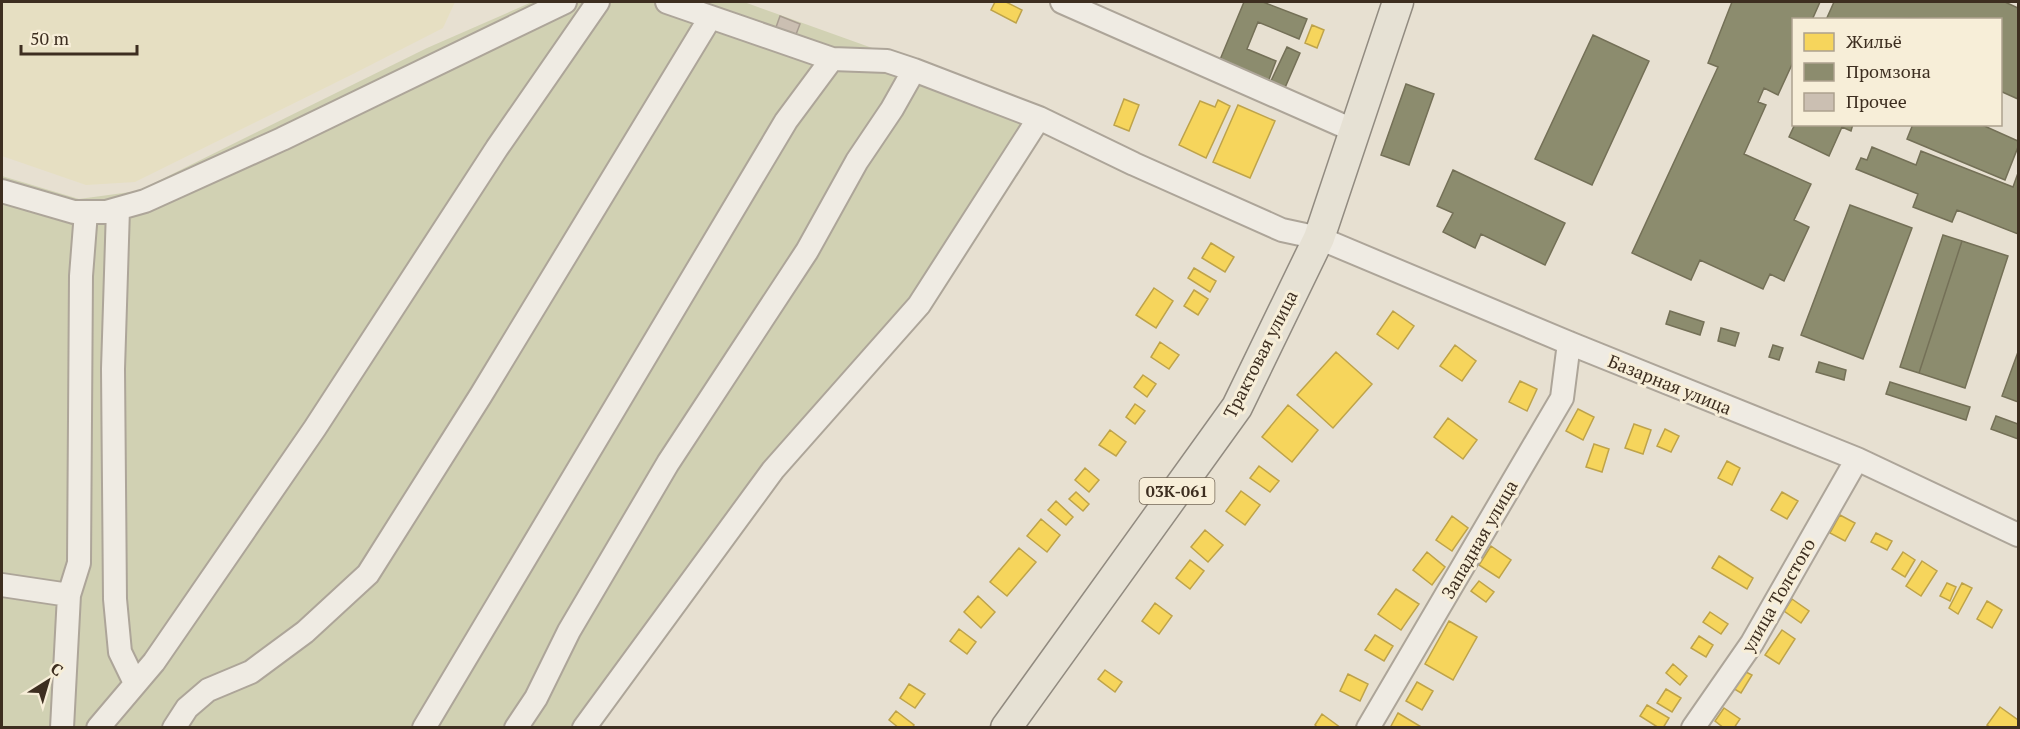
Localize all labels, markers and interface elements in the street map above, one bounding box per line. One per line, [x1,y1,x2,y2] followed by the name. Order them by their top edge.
[21,18,136,56] scale bar
[1792,18,2002,126] legend
[30,26,70,50] text: 50 m
[1846,29,1902,53] text: Жильё
[1846,59,1931,83] text: Промзона
[1846,89,1907,113] text: Прочее
[1217,286,1303,422] street label: Трактовая улица
[1605,348,1735,420] street label: Базарная улица
[1435,475,1523,603] street label: Западная улица
[1140,478,1214,504] road number: 03К-061
[1735,534,1820,657] street label: улица Толстого
[18,651,78,711] north arrow
[46,657,68,681] text: С

